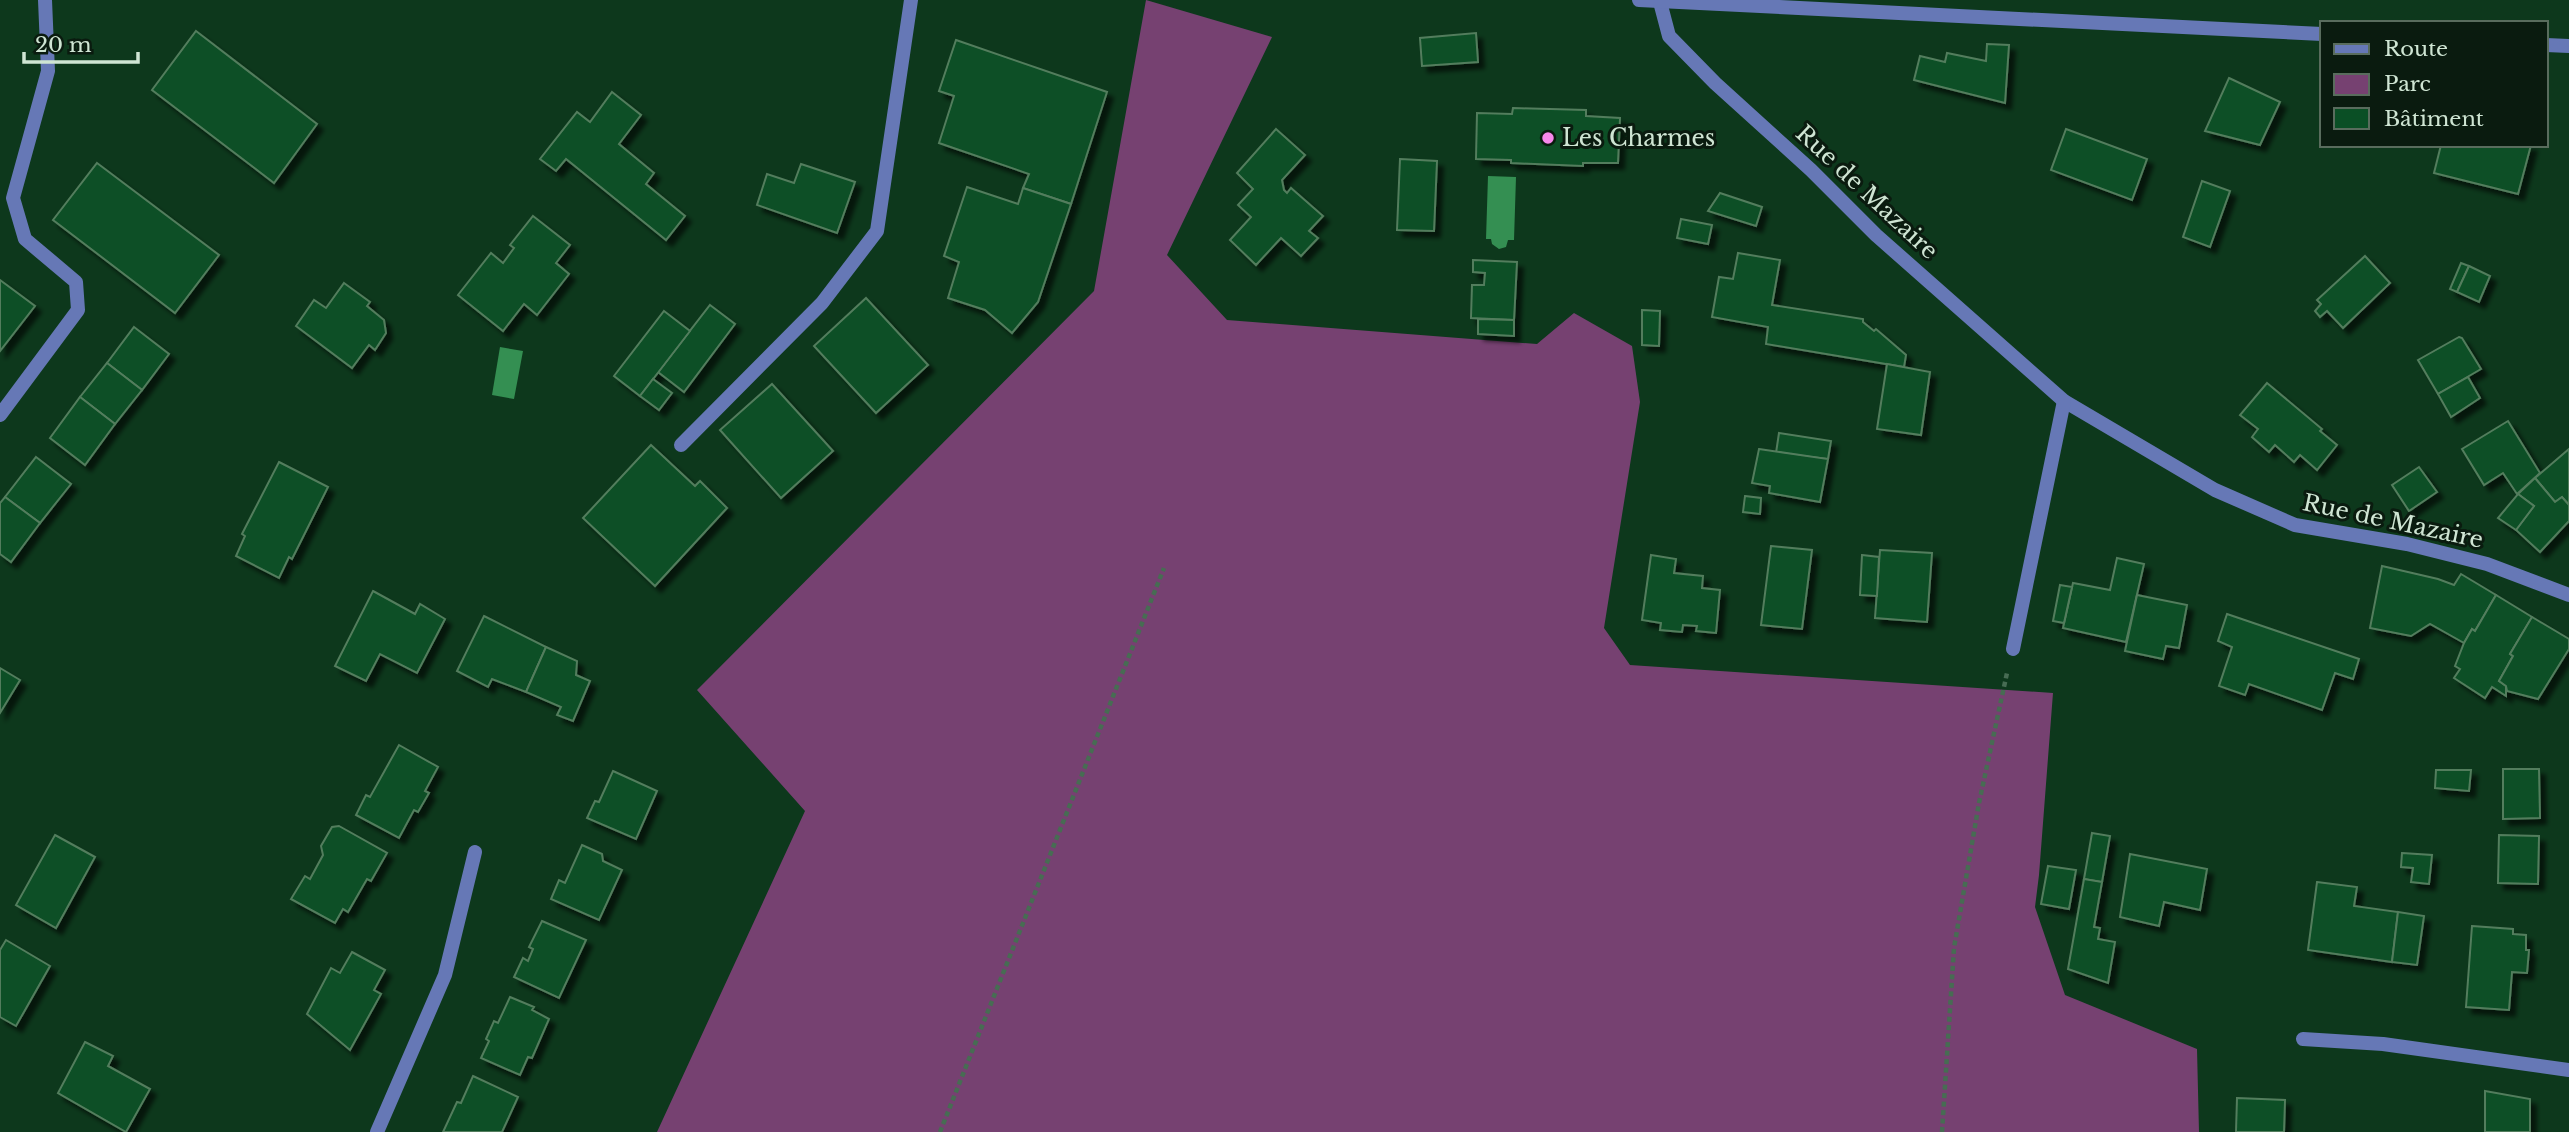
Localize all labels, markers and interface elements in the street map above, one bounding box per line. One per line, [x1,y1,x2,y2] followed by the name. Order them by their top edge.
[24,21,138,65] scale bar
[2320,21,2548,147] legend
[35,32,92,58] text: 20 m
[2384,36,2448,62] text: Route
[2384,71,2431,97] text: Parc
[2384,106,2484,132] text: Bâtiment
[1790,119,1944,265] street label: Rue de Mazaire
[1562,124,1715,152] place label: Les Charmes
[1540,130,1556,146] marker: Les Charmes
[2300,488,2486,554] street label: Rue de Mazaire

